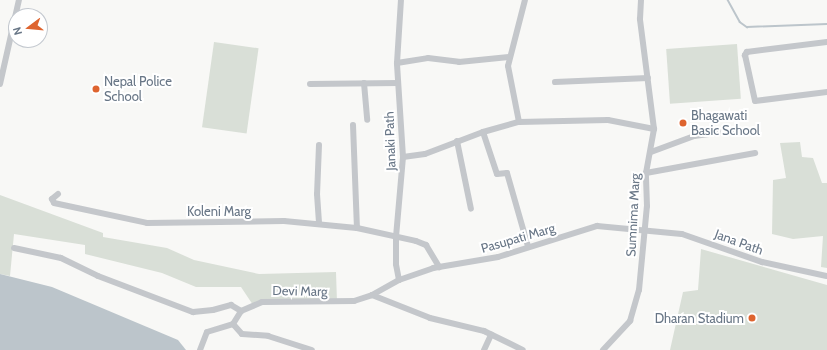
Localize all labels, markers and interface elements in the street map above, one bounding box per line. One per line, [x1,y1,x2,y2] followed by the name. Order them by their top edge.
[8,8,48,48] north arrow
[10,25,25,37] text: N
[104,74,172,105] place label: Nepal Police School
[91,84,101,94] marker: Nepal Police School
[691,108,760,139] place label: Bhagawati Basic School
[381,111,399,171] street label: Janaki Path
[678,118,688,128] marker: Bhagawati Basic School
[623,173,643,257] street label: Sumnima Marg
[187,203,251,219] street label: Koleni Marg
[479,220,557,256] street label: Pasupati Marg
[713,226,765,258] street label: Jana Path
[272,283,328,299] street label: Devi Marg
[655,310,744,326] place label: Dharan Stadium
[747,313,757,323] marker: Dharan Stadium

